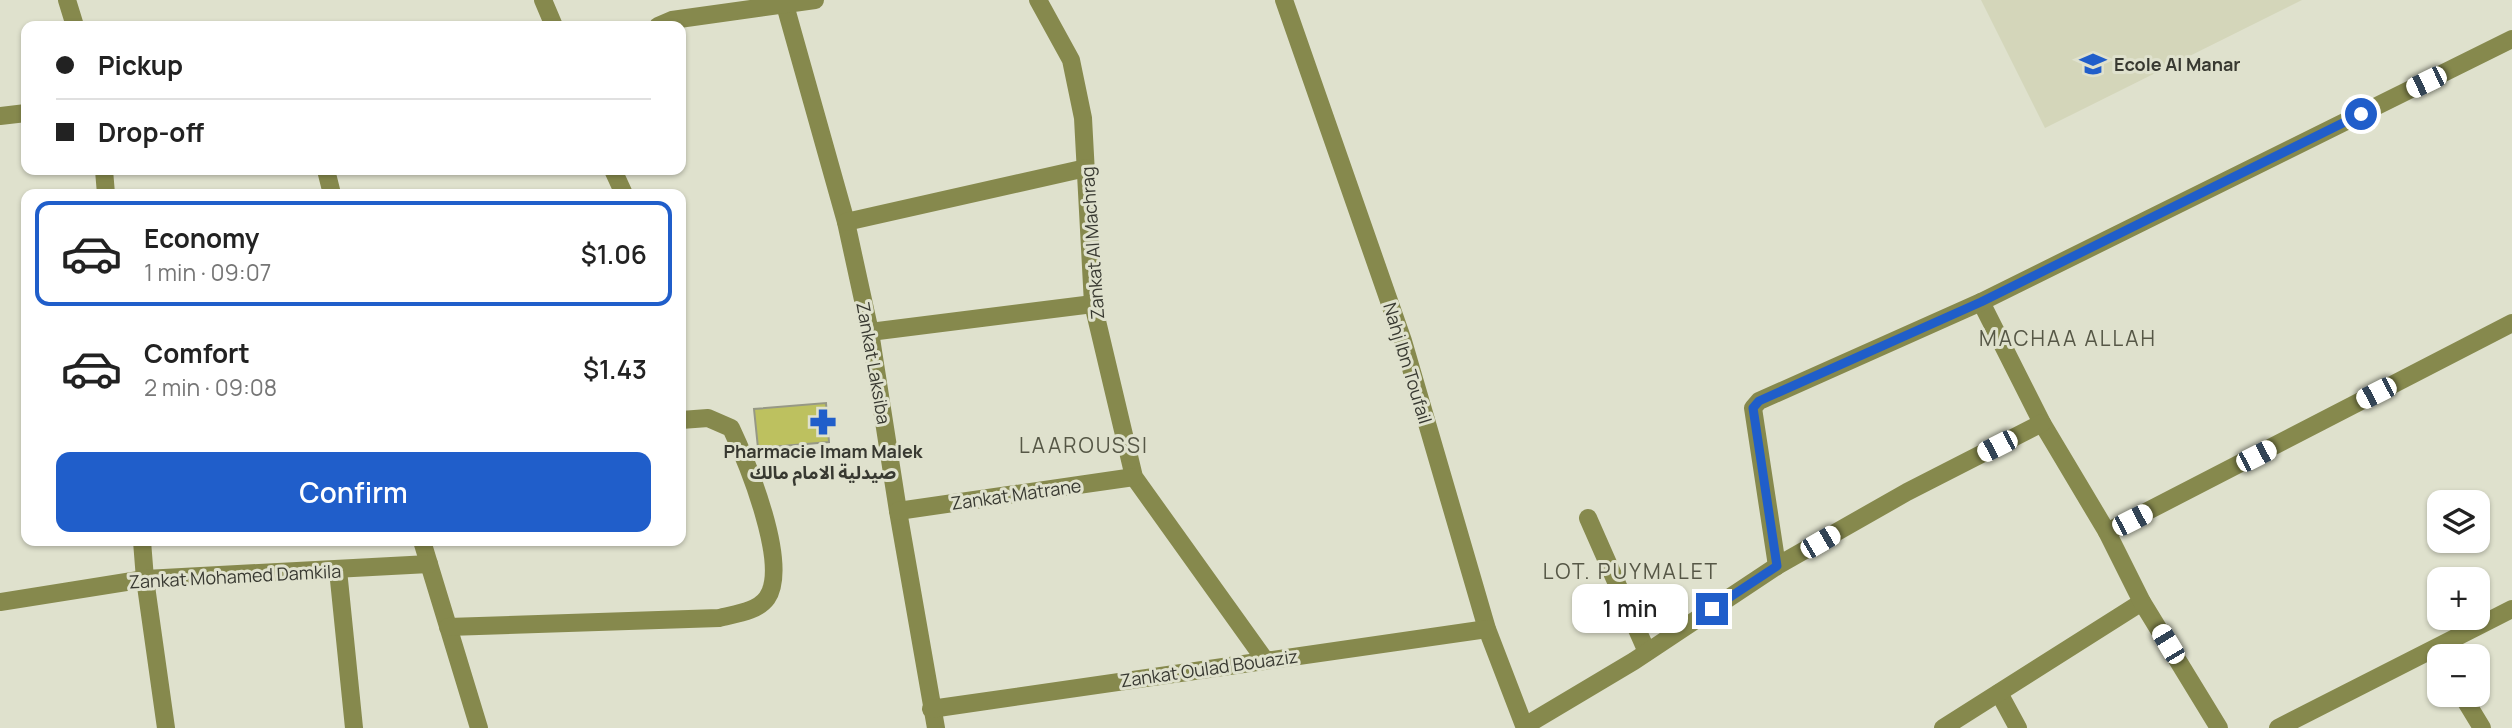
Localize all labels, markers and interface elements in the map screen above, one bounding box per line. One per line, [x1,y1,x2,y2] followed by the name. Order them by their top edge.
[98,47,183,83] text: Pickup
[2078,49,2108,79] school or university icon: Ecole Al Manar
[2114,52,2241,76] place label: Ecole Al Manar
[2403,63,2450,101] car
[2345,98,2377,130] route start
[98,114,204,150] text: Drop-off
[1075,166,1109,320] street label: Zankat Al Machrag
[144,220,259,256] text: Economy
[60,222,123,285] icon: car
[581,236,647,272] text: $1.06
[144,256,271,288] text: 1 min · 09:07
[851,300,897,426] street label: Zankat Laksiba
[1378,300,1438,426] street label: Nahj Ibn Toufail
[1979,324,2157,352] district label: MACHAA ALLAH
[144,335,250,371] text: Comfort
[60,337,123,400] icon: car
[583,351,647,387] text: $1.43
[144,371,277,403] text: 2 min · 09:08
[2353,374,2400,412] car
[808,407,838,437] pharmacy icon: Pharmacie Imam Malek صيدلية الامام مالك
[1974,427,2021,465] car
[1019,431,1149,459] district label: LAAROUSSI
[2233,437,2280,475] car
[723,439,924,486] place label: Pharmacie Imam Malek صيدلية الامام مالك
[56,452,651,532] button: Confirm
[949,473,1083,515] street label: Zankat Matrane
[2427,490,2490,707] map controls
[2427,490,2490,553] button: layers
[2109,501,2156,539] car
[1797,522,1844,562] car
[1543,557,1719,585] district label: LOT. PUYMALET
[128,558,342,594] street label: Zankat Mohamed Damkila
[2427,567,2490,630] button: +
[1572,584,1688,634] callout: 1 min
[1603,592,1657,624] text: 1 min
[1696,593,1728,625] route end
[2149,621,2188,667] car
[1119,644,1299,692] street label: Zankat Oulad Bouaziz
[2427,644,2490,707] button: −

